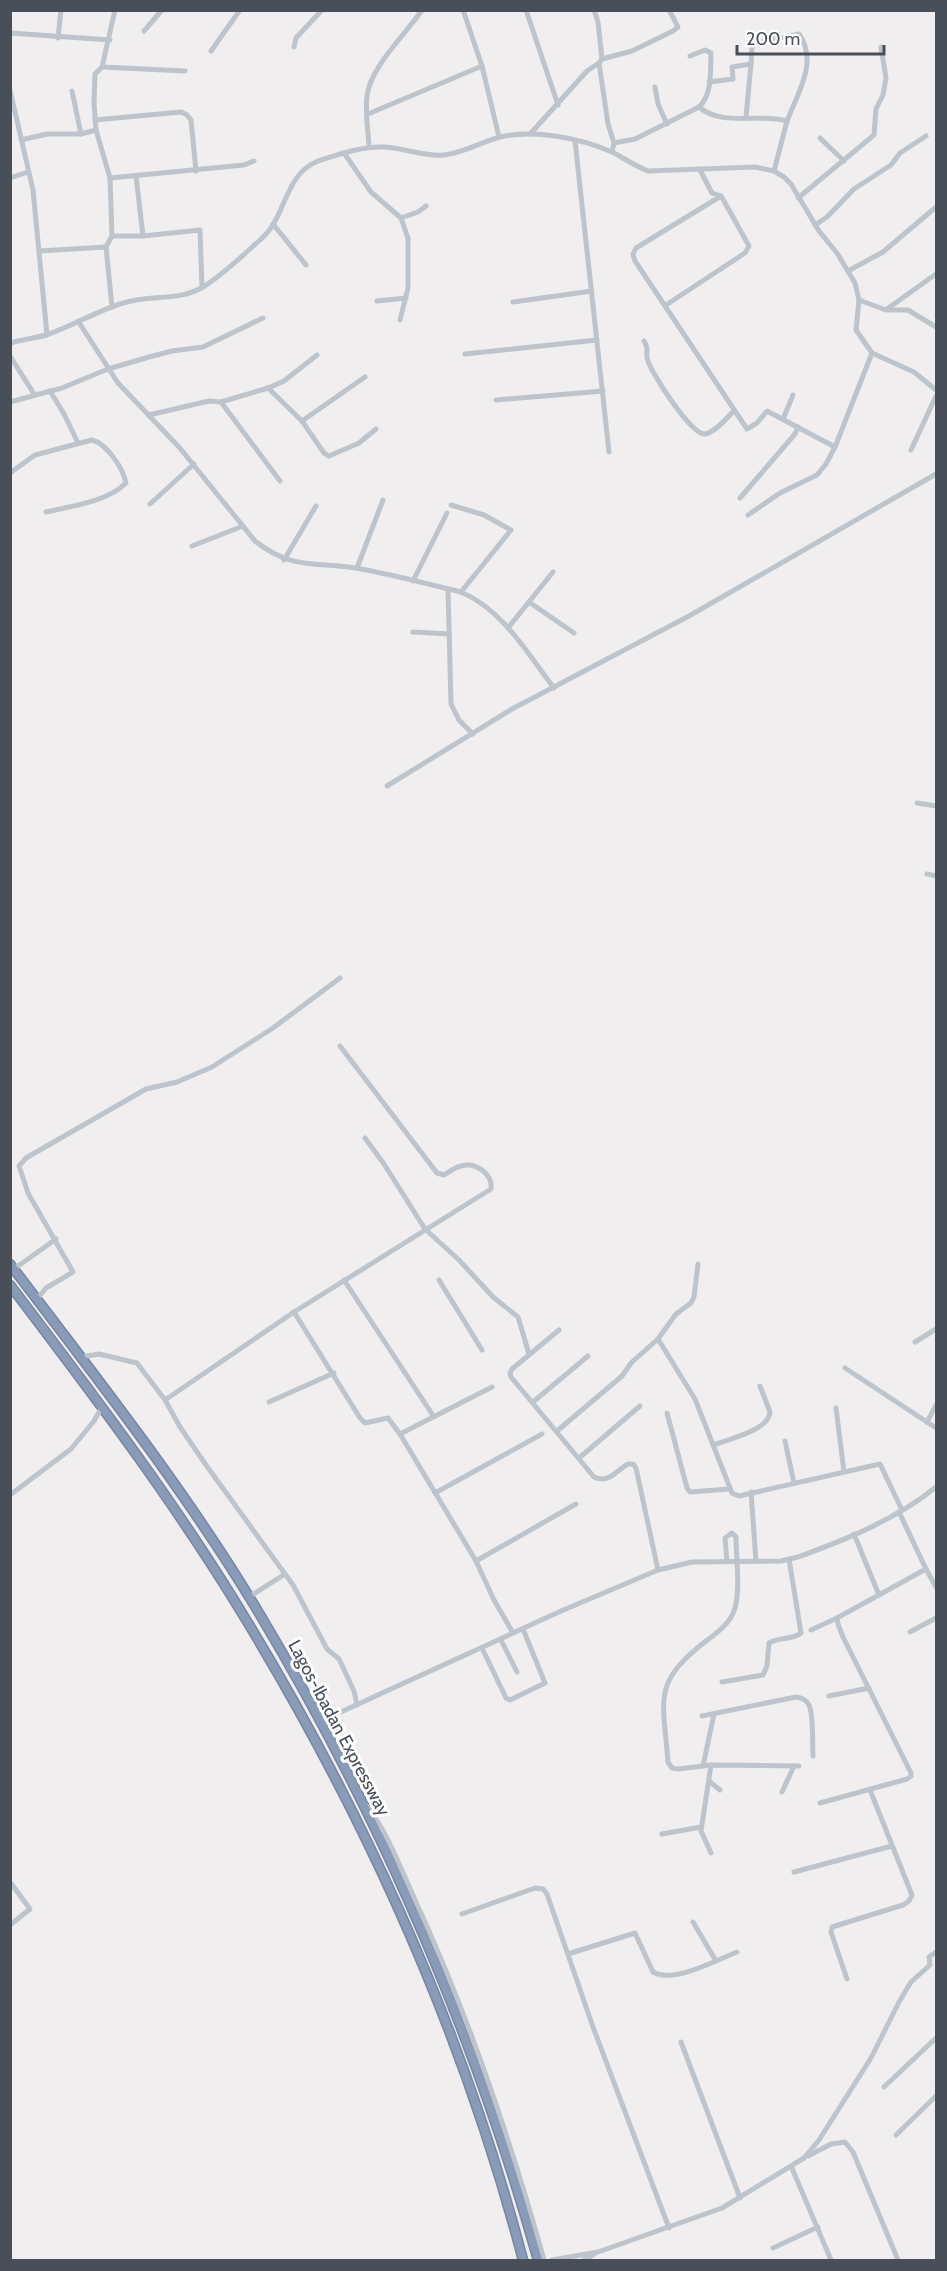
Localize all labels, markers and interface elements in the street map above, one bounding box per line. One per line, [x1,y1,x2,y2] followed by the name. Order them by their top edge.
[737,18,884,56] scale bar
[746,28,800,50] text: 200 m
[283,1636,395,1820] street label: Lagos-Ibadan Expressway

